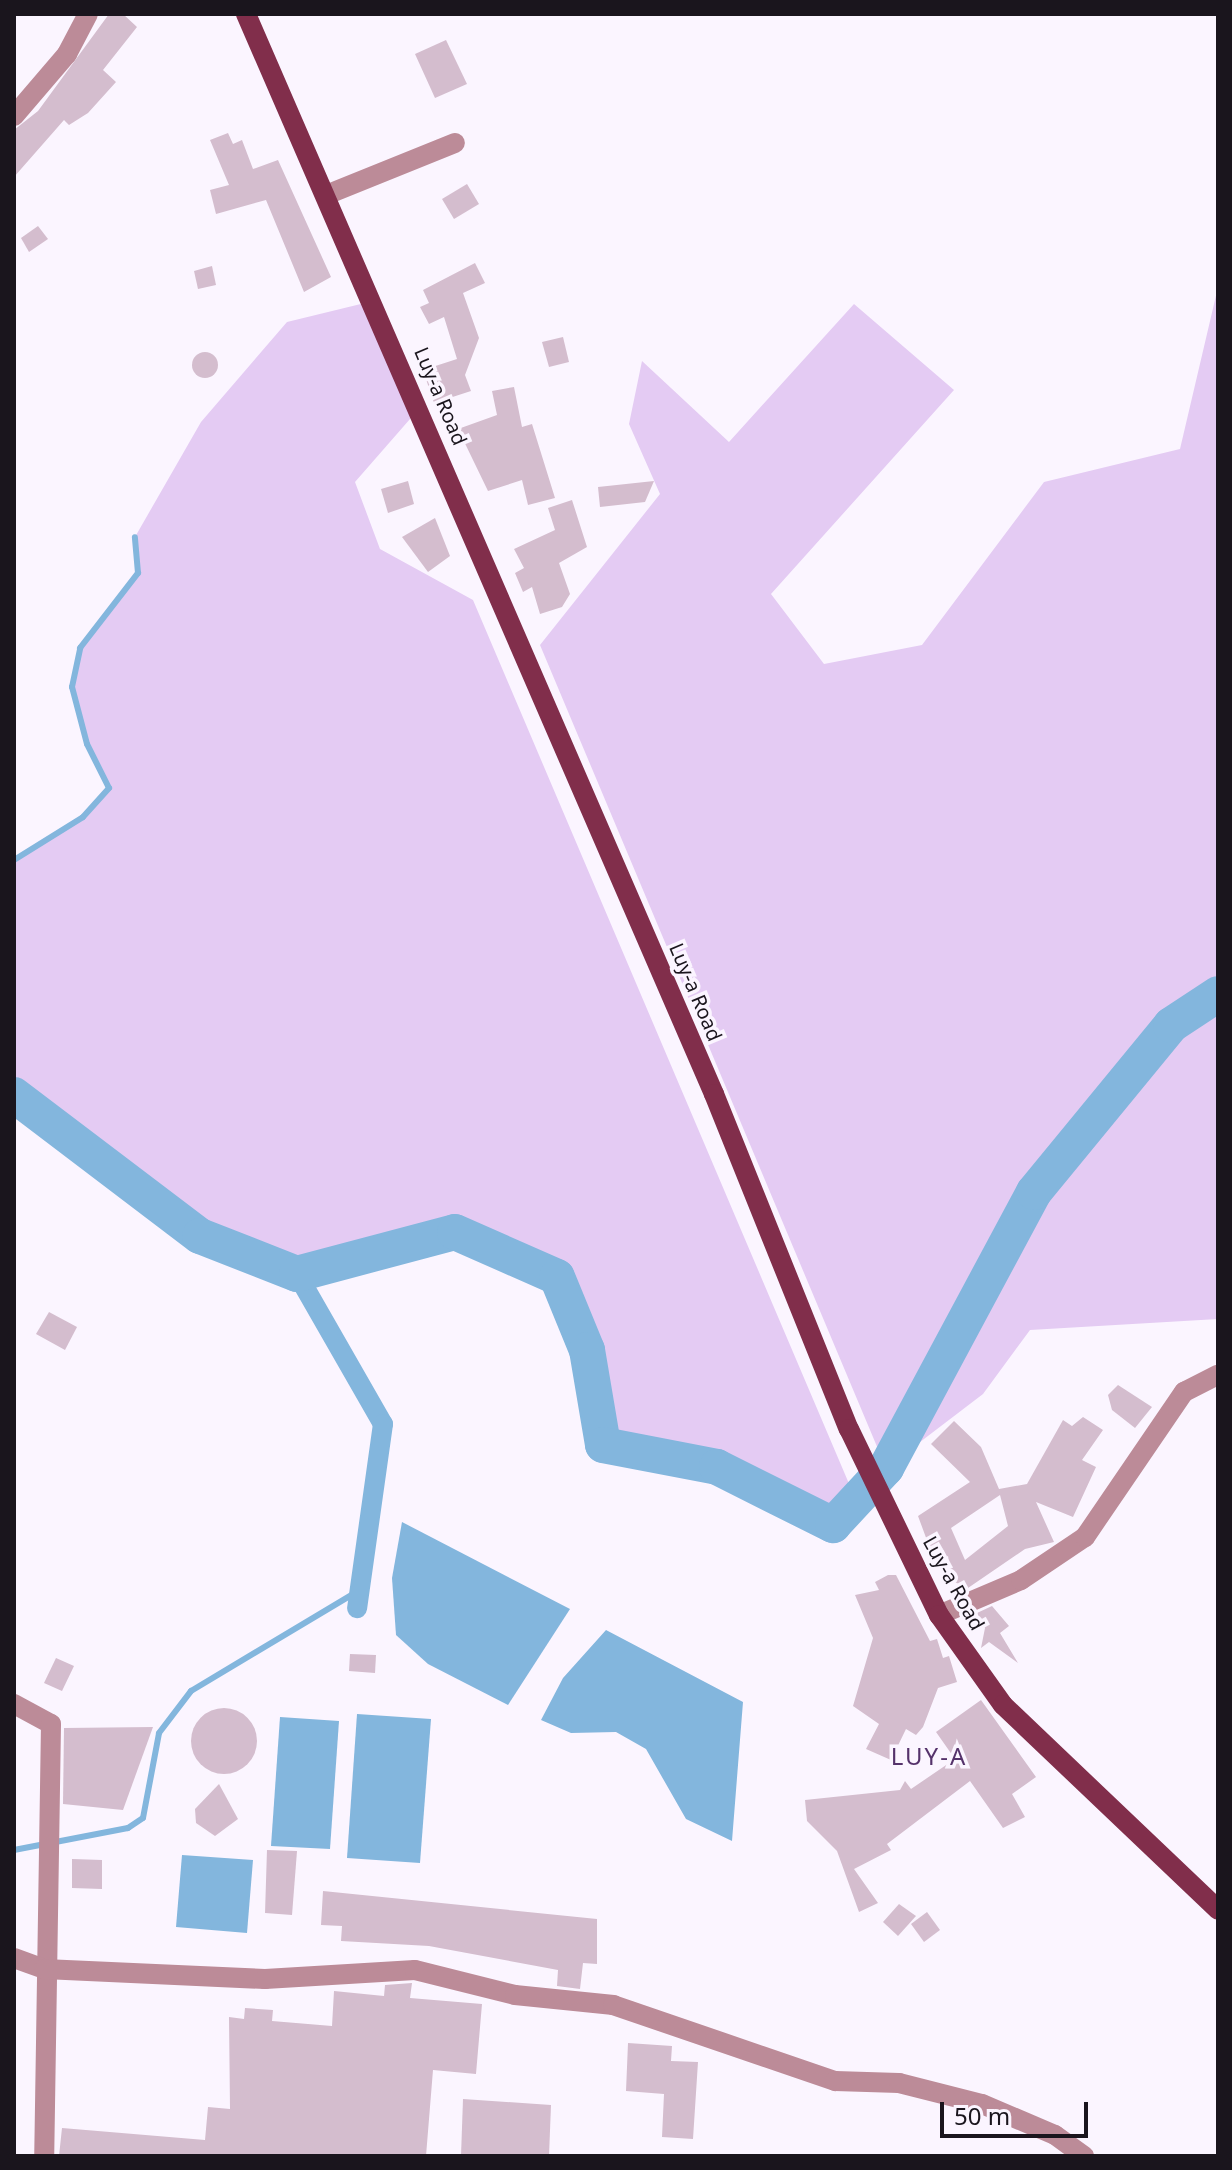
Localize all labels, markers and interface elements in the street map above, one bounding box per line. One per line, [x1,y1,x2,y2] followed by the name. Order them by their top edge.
[410,343,472,449] street label: Luy-a Road
[665,939,727,1045] street label: Luy-a Road
[918,1532,990,1634] street label: Luy-a Road
[891,1742,967,1770] district label: LUY-A
[944,2086,1092,2136] scale bar
[954,2099,1010,2132] text: 50 m

